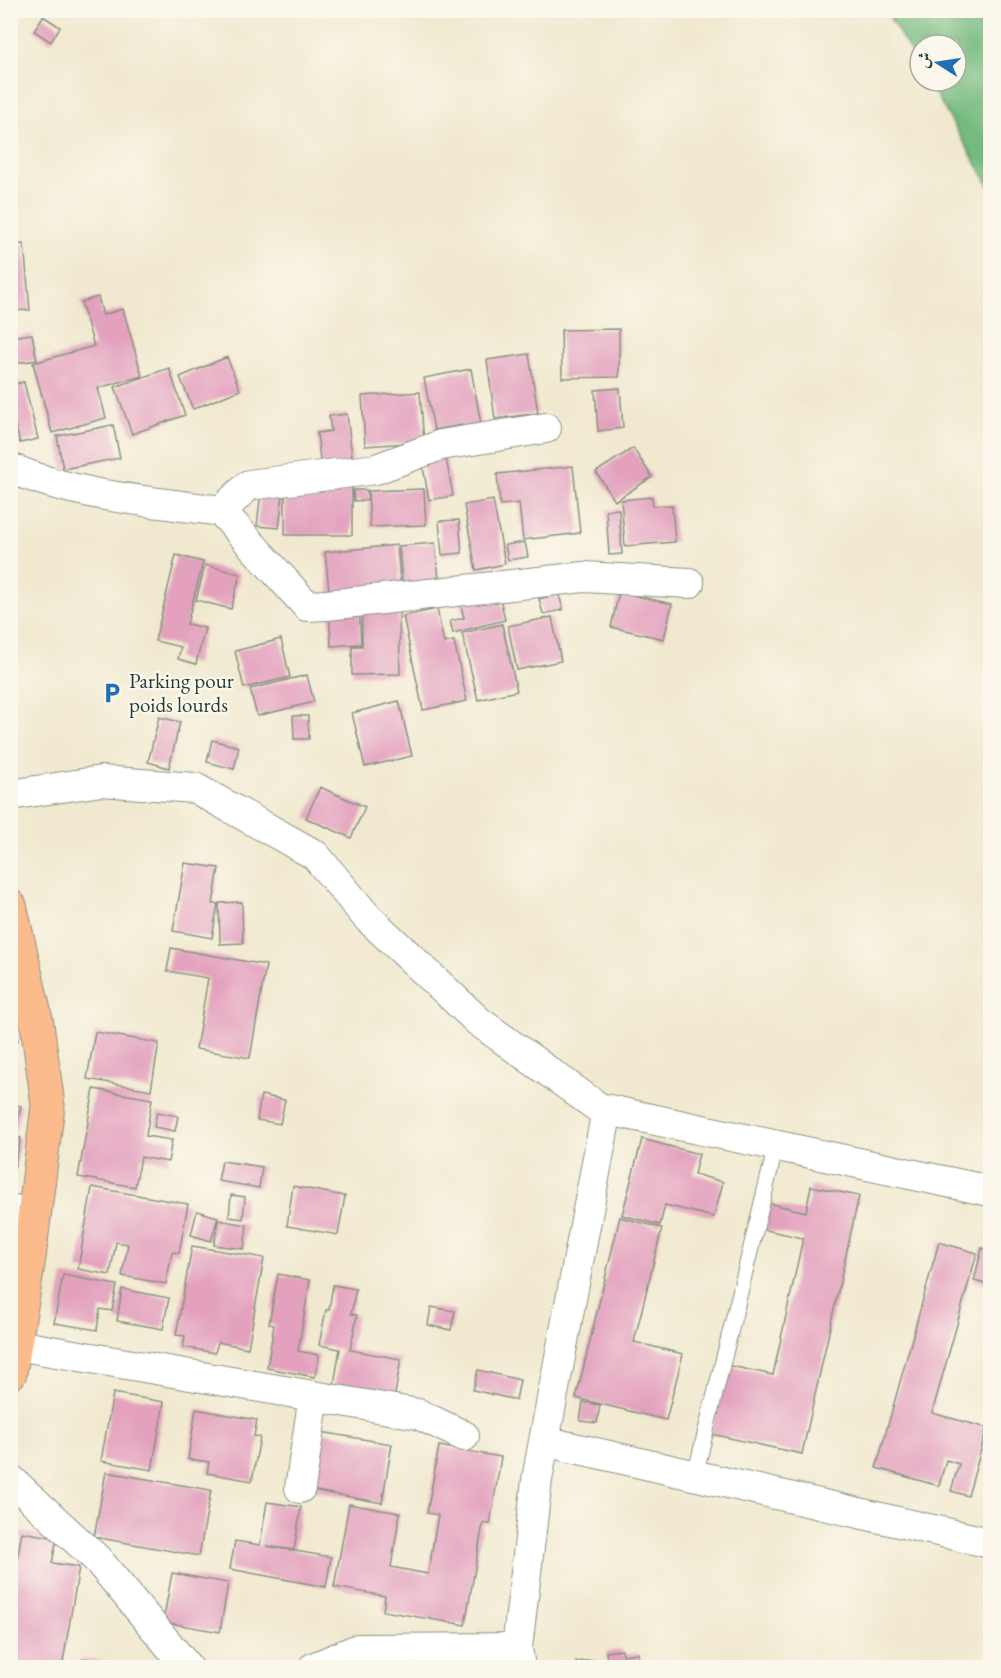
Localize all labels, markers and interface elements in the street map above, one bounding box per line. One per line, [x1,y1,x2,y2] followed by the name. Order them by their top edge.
[908,33,968,93] north arrow
[912,50,936,70] text: ش
[129,667,234,718] place label: Parking pour poids lourds
[100,681,124,705] parking icon: Parking pour poids lourds

